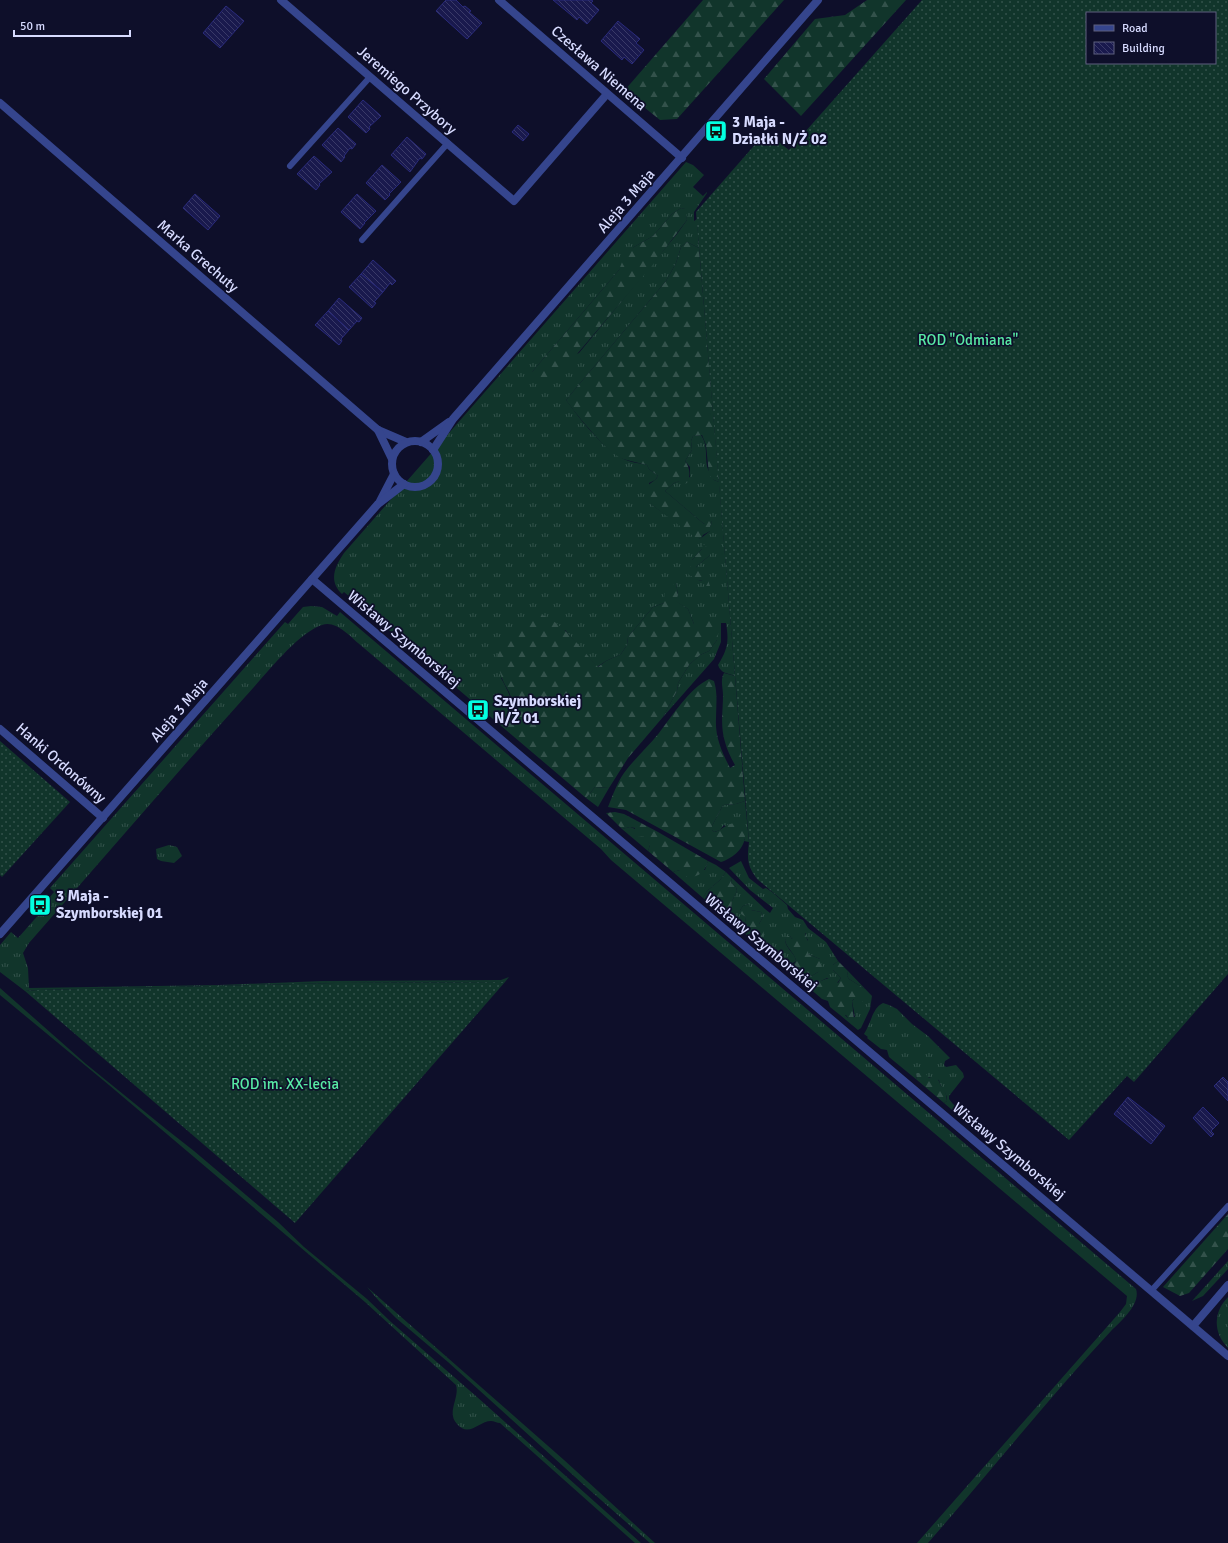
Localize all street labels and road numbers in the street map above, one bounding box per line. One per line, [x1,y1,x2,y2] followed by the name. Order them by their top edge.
[548,22,650,114] street label: Czesława Niemena
[354,42,460,138] street label: Jeremiego Przybory
[593,165,659,237] street label: Aleja 3 Maja
[154,216,242,296] street label: Marka Grechuty
[344,587,464,691] street label: Wisławy Szymborskiej
[146,674,212,746] street label: Aleja 3 Maja
[12,719,110,807] street label: Hanki Ordonówny
[701,890,821,994] street label: Wisławy Szymborskiej
[949,1099,1069,1203] street label: Wisławy Szymborskiej

